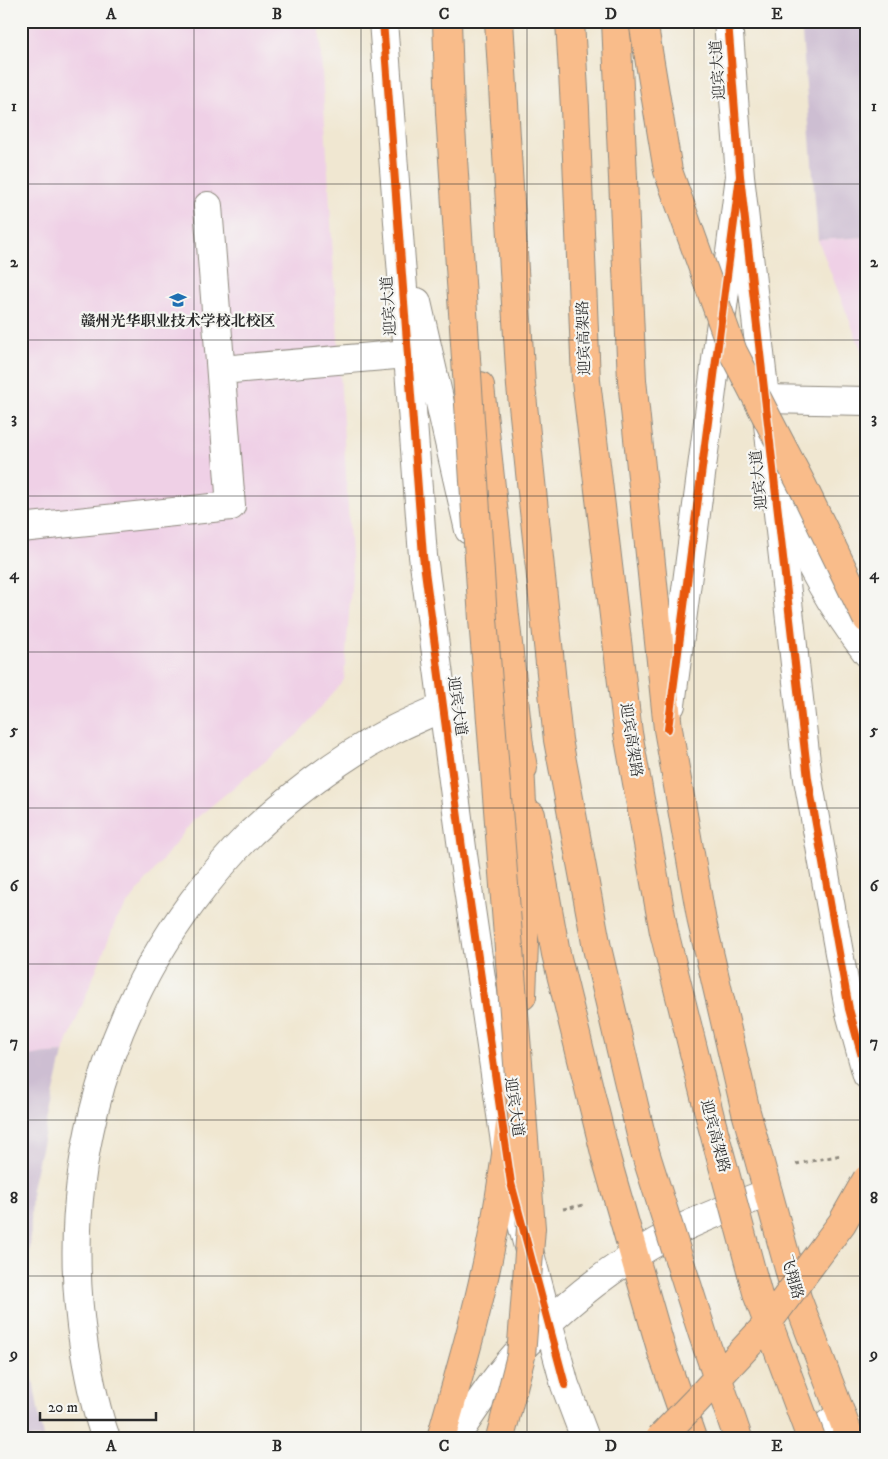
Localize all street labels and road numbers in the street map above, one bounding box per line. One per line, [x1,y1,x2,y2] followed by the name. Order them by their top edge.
[706,39,730,101] street label: 迎宾大道
[377,275,401,337] street label: 迎宾大道
[573,300,595,376] street label: 迎宾高架路
[746,449,772,511] street label: 迎宾大道
[443,675,471,737] street label: 迎宾大道
[616,701,646,779] street label: 迎宾高架路
[500,1076,528,1138] street label: 迎宾大道
[696,1097,734,1175] street label: 迎宾高架路
[777,1253,807,1301] street label: 飞翔路

